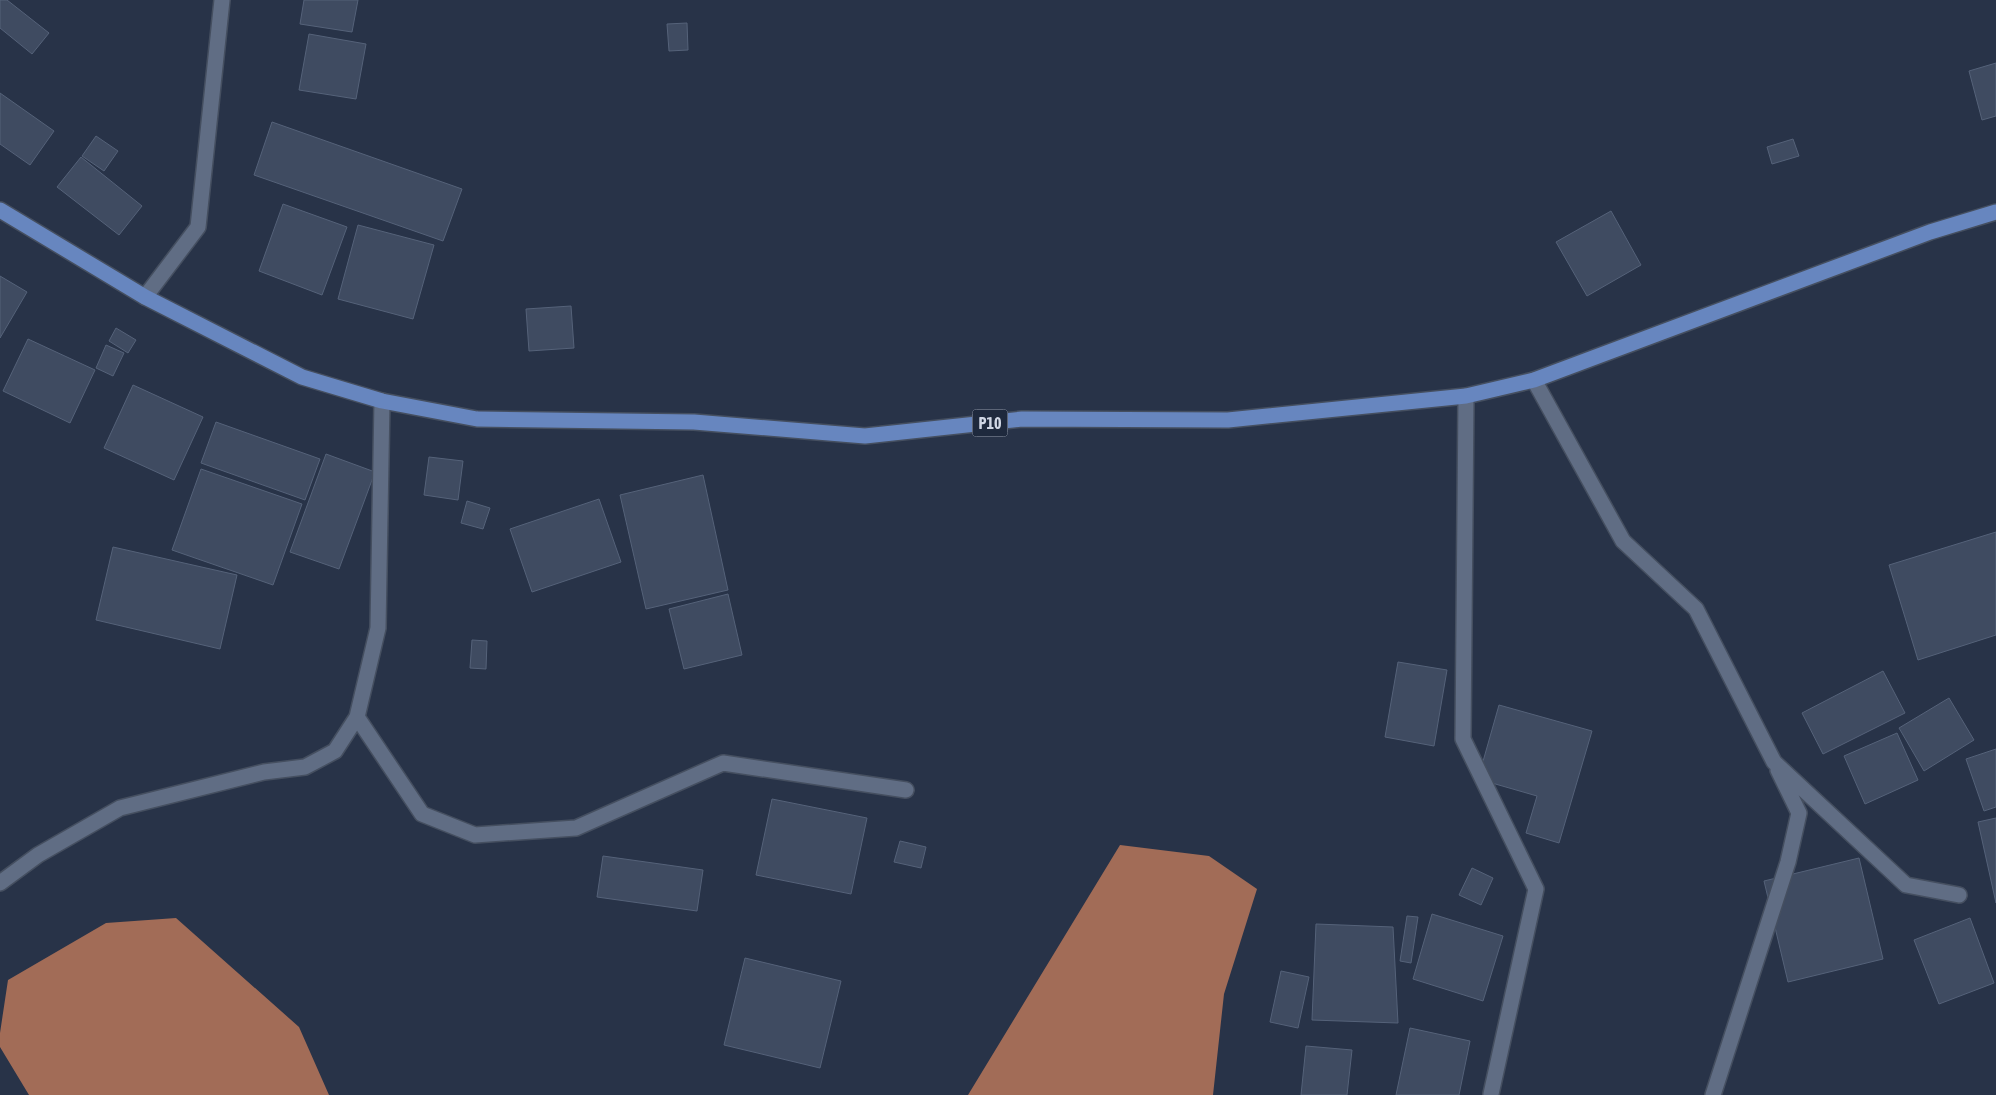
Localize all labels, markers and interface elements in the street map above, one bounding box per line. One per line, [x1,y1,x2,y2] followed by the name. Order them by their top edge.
[972,409,1008,436] road number: P10

